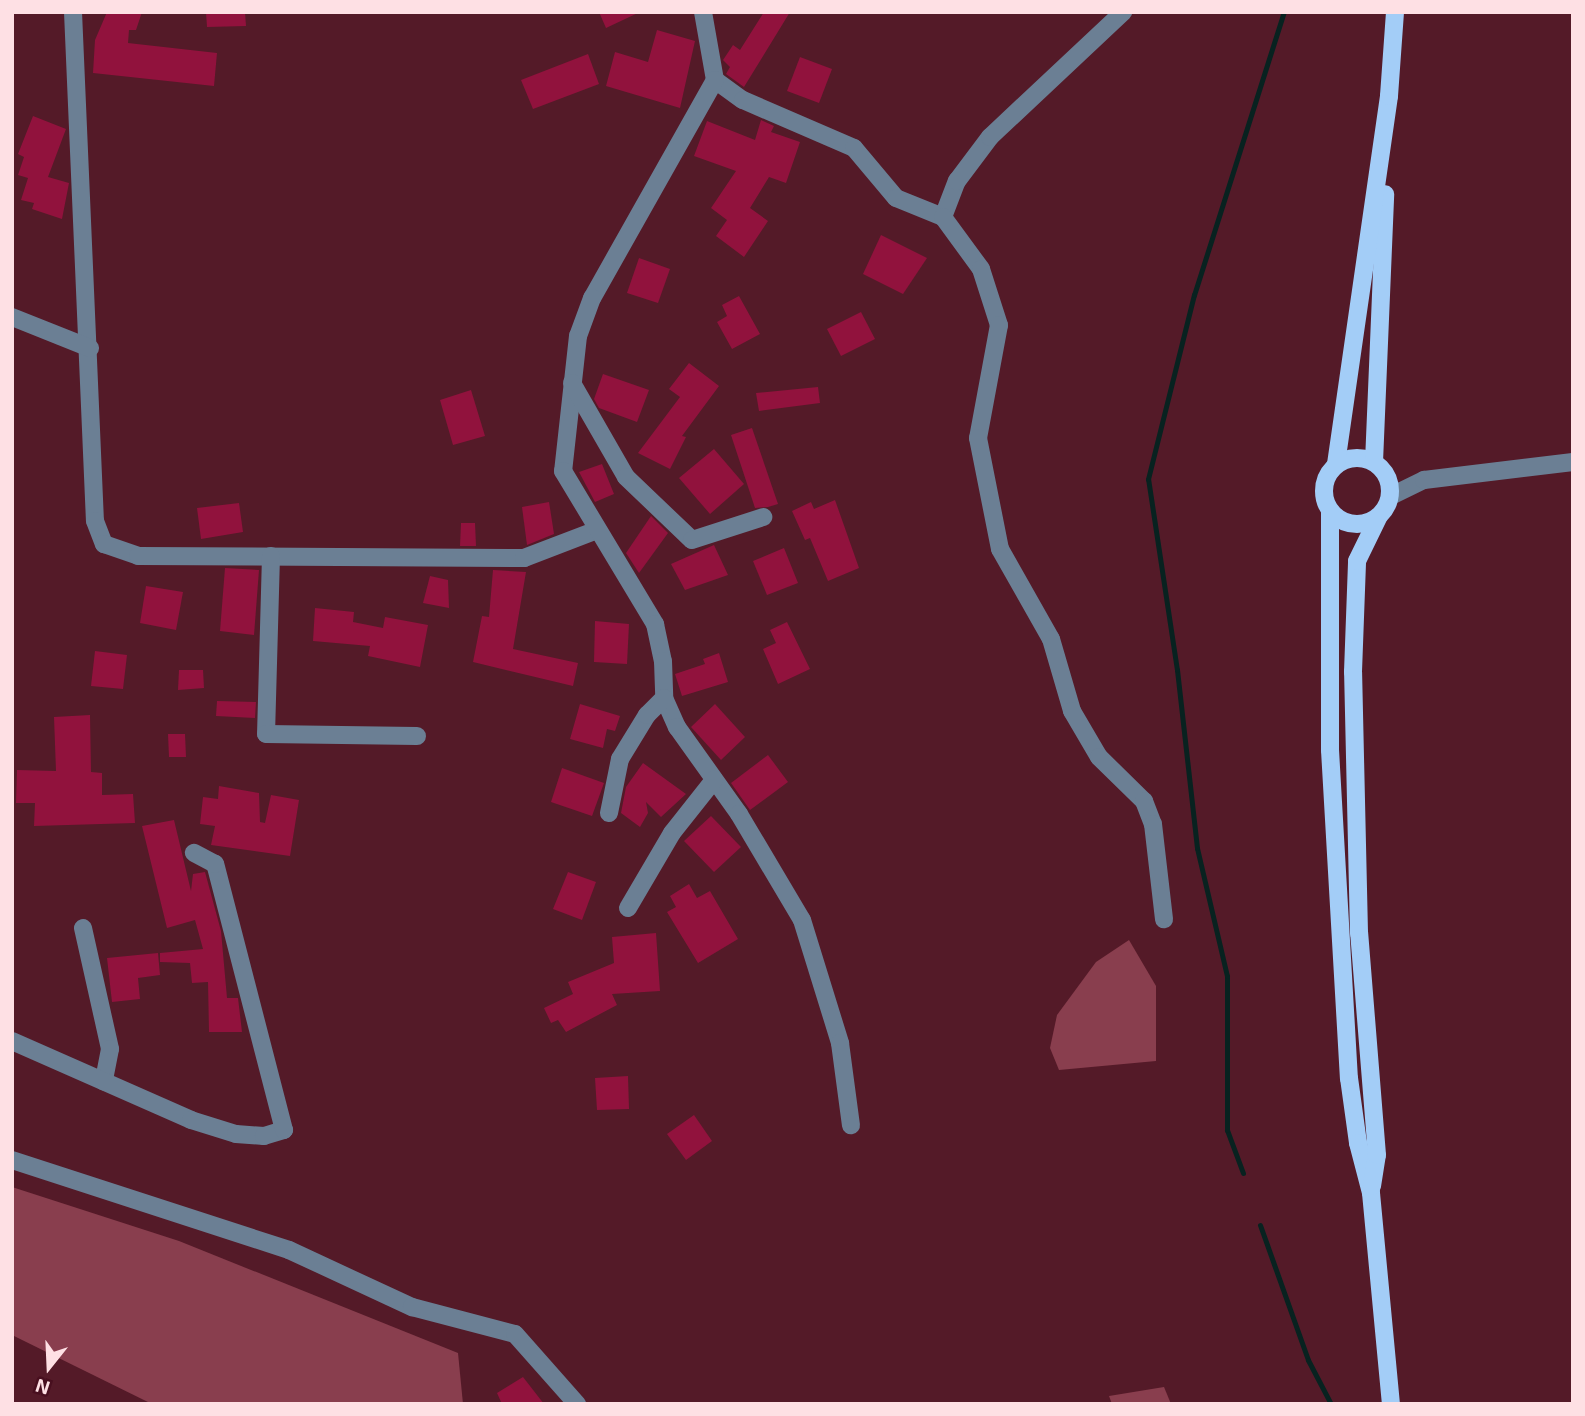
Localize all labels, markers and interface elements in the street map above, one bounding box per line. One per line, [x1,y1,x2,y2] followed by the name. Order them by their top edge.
[14,1332,84,1402] north arrow
[32,1374,52,1401] text: N

